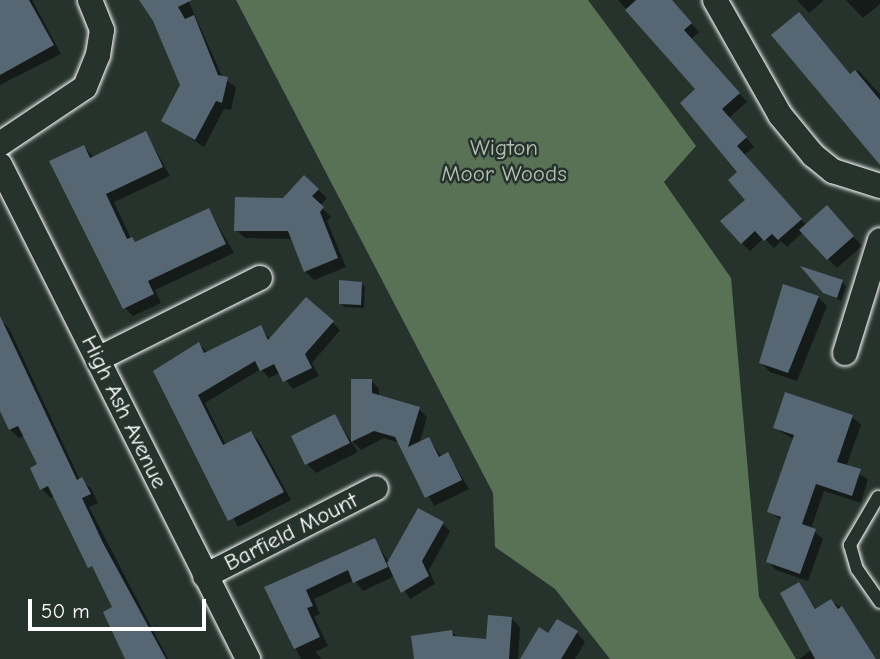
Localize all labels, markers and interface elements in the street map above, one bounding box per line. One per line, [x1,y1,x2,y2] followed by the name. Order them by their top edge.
[441,134,567,188] park label: Wigton Moor Woods
[75,331,173,493] street label: High Ash Avenue
[220,487,362,577] street label: Barfield Mount
[32,586,210,630] scale bar
[41,599,90,623] text: 50 m

